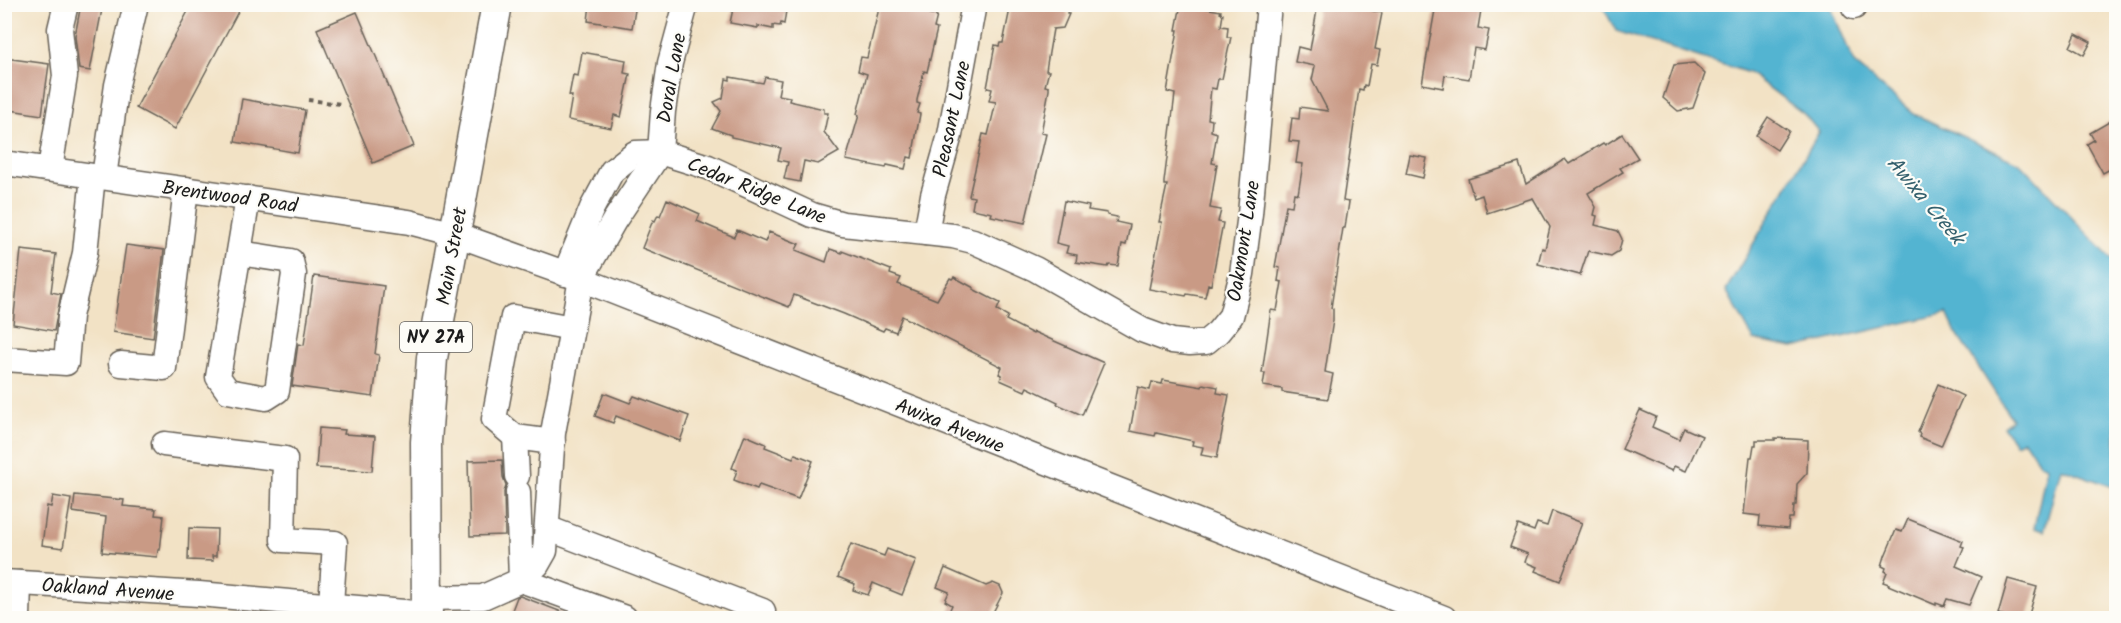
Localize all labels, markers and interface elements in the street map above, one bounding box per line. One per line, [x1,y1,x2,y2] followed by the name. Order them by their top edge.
[649,31,697,126] street label: Doral Lane
[925,58,981,181] street label: Pleasant Lane
[682,149,831,234] street label: Cedar Ridge Lane
[1878,149,1974,255] water label: Awixa Creek
[160,173,301,223] street label: Brentwood Road
[1220,178,1270,304] street label: Oakmont Lane
[429,204,477,308] street label: Main Street
[400,322,472,352] road number: NY 27A
[890,390,1009,463] street label: Awixa Avenue
[40,570,175,612] street label: Oakland Avenue

